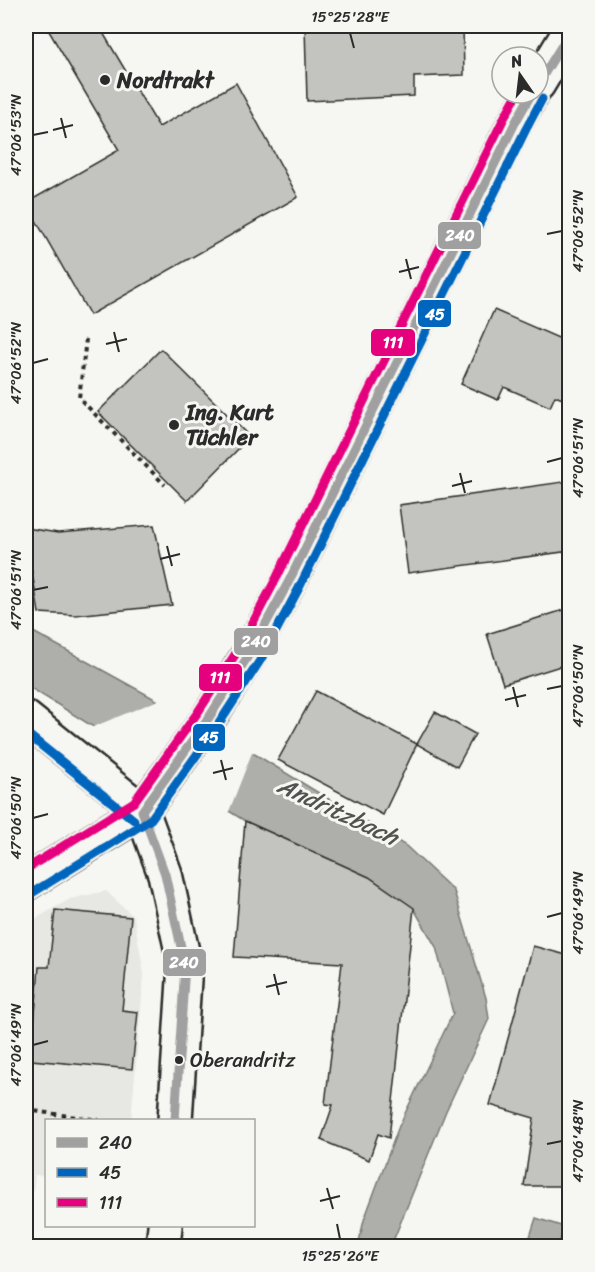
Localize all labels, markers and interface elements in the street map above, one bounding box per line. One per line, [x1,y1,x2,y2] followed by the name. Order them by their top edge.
[311,4,391,30] text: 15°25'28"E
[490,45,550,105] north arrow
[507,45,526,77] text: N
[116,61,215,100] place label: Nordtrakt
[98,73,112,87] marker: Nordtrakt
[3,93,29,176] text: 47°06'53"N
[565,189,591,272] text: 47°06'52"N
[437,221,482,250] line badge: 240
[444,221,475,250] text: 240
[417,299,452,328] line badge: 45
[424,300,445,329] text: 45
[3,321,29,404] text: 47°06'52"N
[370,328,416,357] line badge: 111
[383,328,403,357] text: 111
[185,393,274,457] place label: Ing. Kurt Tüchler
[565,417,591,498] text: 47°06'51"N
[167,418,181,432] marker: Ing. Kurt Tüchler
[3,549,29,630] text: 47°06'51"N
[233,627,279,656] line badge: 240
[240,627,271,656] text: 240
[565,644,591,728] text: 47°06'50"N
[198,663,243,692] line badge: 111
[210,663,230,692] text: 111
[192,723,226,752] line badge: 45
[198,723,219,752] text: 45
[270,764,408,858] water label: Andritzbach
[3,776,29,860] text: 47°06'50"N
[565,871,591,955] text: 47°06'49"N
[162,948,207,977] line badge: 240
[168,948,199,977] text: 240
[3,1003,29,1087] text: 47°06'49"N
[190,1043,296,1078] place label: Oberandritz
[173,1054,185,1066] marker: Oberandritz
[565,1099,591,1182] text: 47°06'48"N
[45,1119,255,1227] legend
[99,1127,132,1159] text: 240
[99,1157,121,1189] text: 45
[99,1187,122,1219] text: 111
[301,1243,380,1269] text: 15°25'26"E

